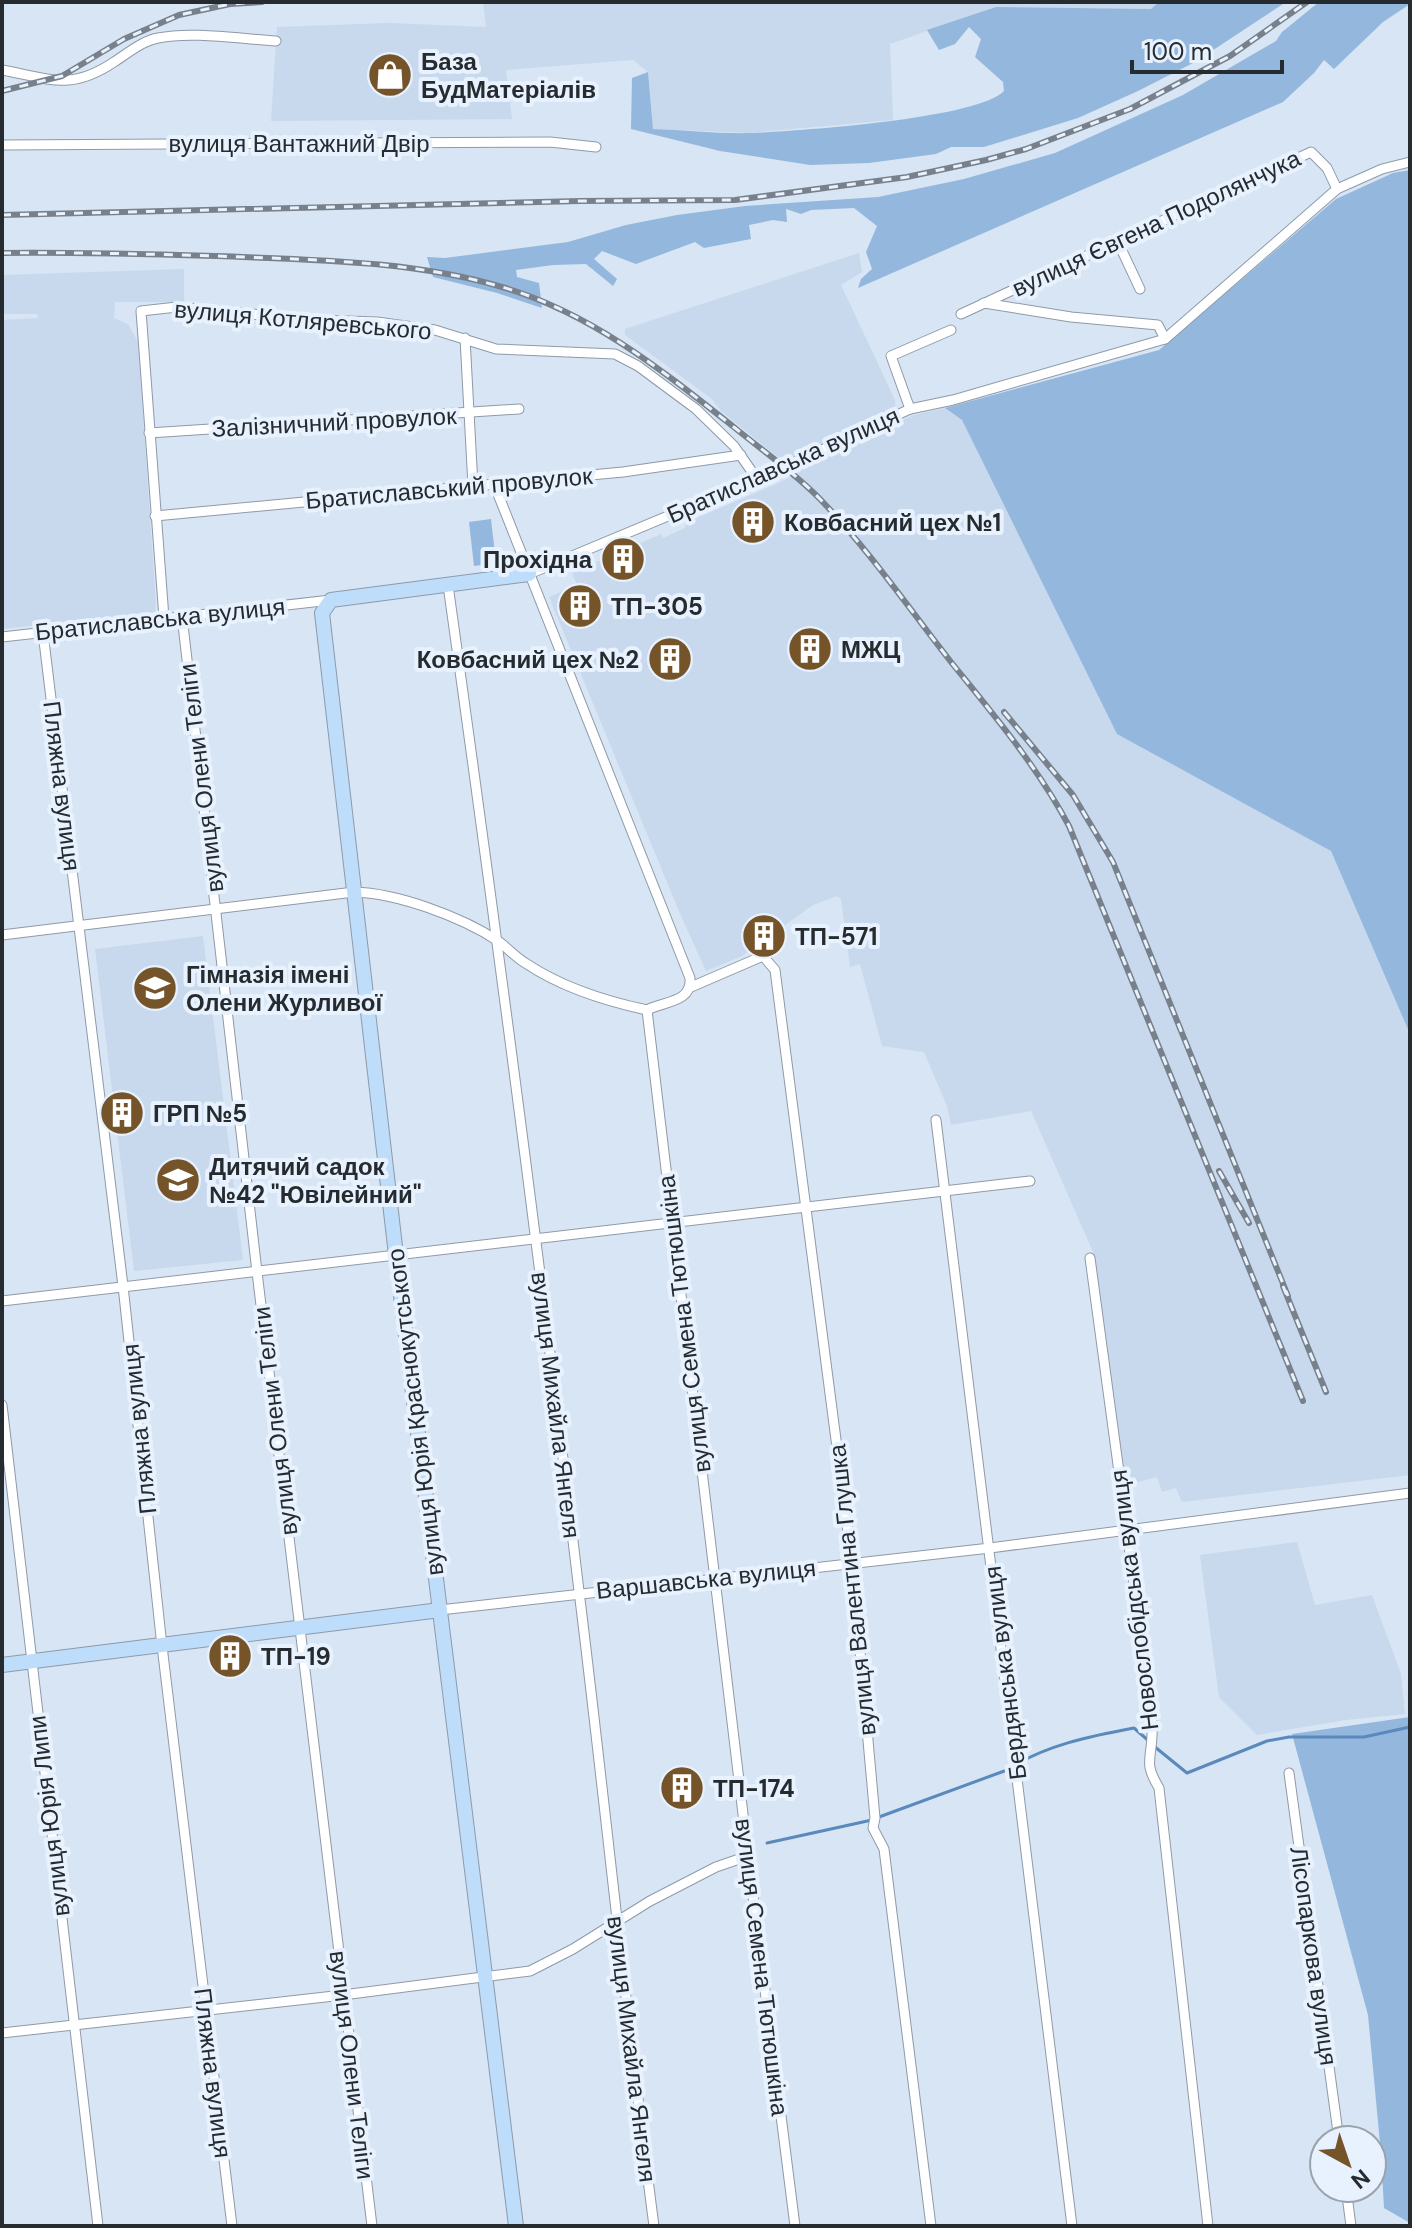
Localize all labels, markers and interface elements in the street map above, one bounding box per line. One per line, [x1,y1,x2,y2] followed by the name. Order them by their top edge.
[1132,24,1282,74] scale bar
[1144,36,1212,67] text: 100 m
[421,46,596,105] place label: База БудМатеріалів
[366,51,414,99] shop icon: База БудМатеріалів
[168,128,430,159] street label: вулиця Вантажний Двір
[1007,142,1306,304] street label: вулиця Євгена Подолянчука
[173,293,433,347] street label: вулиця Котляревського
[211,400,458,444] street label: Залізничний провулок
[662,400,904,530] street label: Братиславська вулиця
[304,460,594,516] street label: Братиславський провулок
[729,498,777,546] building icon: Ковбасний цех №1
[784,507,1001,538] place label: Ковбасний цех №1
[599,535,647,583] building icon: Прохідна
[483,544,593,575] place label: Прохідна
[556,582,604,630] building icon: ТП-305
[33,590,287,648] street label: Братиславська вулиця
[611,591,703,622] place label: ТП-305
[786,625,834,673] building icon: МЖЦ
[841,634,901,665] place label: МЖЦ
[646,635,694,683] building icon: Ковбасний цех №2
[417,644,639,675] place label: Ковбасний цех №2
[172,662,230,894] street label: вулиця Олени Теліги
[36,699,88,873] street label: Пляжна вулиця
[740,912,788,960] building icon: ТП-571
[795,921,878,952] place label: ТП-571
[186,959,383,1018] place label: Гімназія імені Олени Журливої
[131,964,179,1012] school or university icon: Гімназія імені Олени Журливої
[98,1089,146,1137] building icon: ГРП №5
[153,1098,247,1129] place label: ГРП №5
[209,1151,422,1210] place label: Дитячий садок №42 "Ювілейний"
[154,1156,202,1204] school or university icon: Дитячий садок №42 "Ювілейний"
[650,1173,718,1475] street label: вулиця Семена Тютюшкіна
[380,1247,450,1577] street label: вулиця Юрія Краснокутського
[524,1270,588,1540] street label: вулиця Михайла Янгеля
[246,1305,304,1537] street label: вулиця Олени Теліги
[115,1342,163,1516] street label: Пляжна вулиця
[821,1442,883,1737] street label: вулиця Валентина Глушка
[1103,1468,1165,1732] street label: Новослобідська вулиця
[595,1552,817,1606] street label: Варшавська вулиця
[976,1564,1034,1782] street label: Бердянська вулиця
[206,1632,254,1680] building icon: ТП-19
[261,1641,331,1672] place label: ТП-19
[21,1714,77,1918] street label: вулиця Юрія Липи
[658,1764,706,1812] building icon: ТП-174
[713,1773,795,1804] place label: ТП-174
[728,1816,796,2118] street label: вулиця Семена Тютюшкіна
[1283,1845,1345,2067] street label: Лісопаркова вулиця
[600,1914,664,2184] street label: вулиця Михайла Янгеля
[323,1949,381,2181] street label: вулиця Олени Теліги
[187,1986,239,2160] street label: Пляжна вулиця
[1308,2124,1388,2204] north arrow
[1345,2163,1376,2195] text: N

